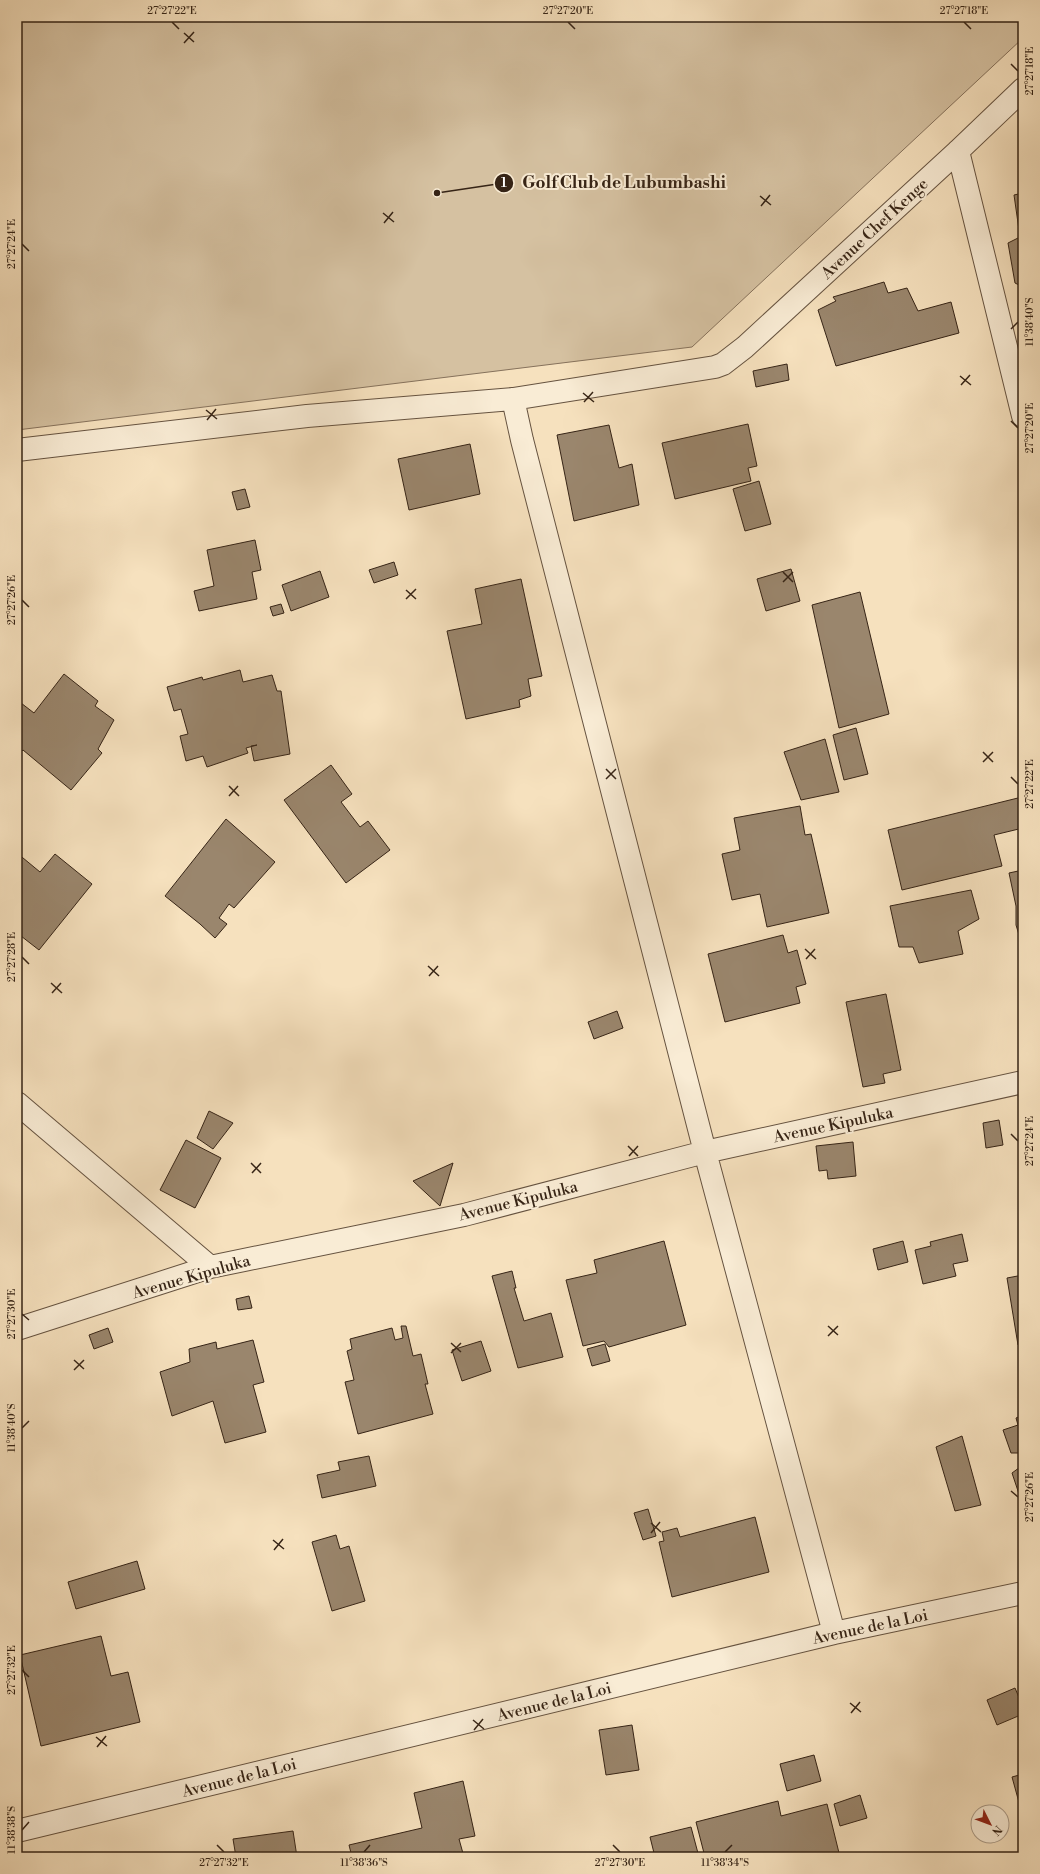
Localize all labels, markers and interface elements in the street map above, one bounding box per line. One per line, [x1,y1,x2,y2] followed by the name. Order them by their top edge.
[147,5,197,17] text: 27°27'22"E
[543,5,593,17] text: 27°27'20"E
[940,5,988,17] text: 27°27'18"E
[1024,47,1036,95] text: 27°27'18"E
[494,168,734,197] callout: Golf Club de Lubumbashi
[522,172,726,194] text: Golf Club de Lubumbashi
[816,174,932,284] street label: Avenue Chef Kenge
[501,176,507,191] text: 1
[6,219,18,269] text: 27°27'24"E
[1024,297,1036,346] text: 11°38'40"S
[1024,403,1036,453] text: 27°27'20"E
[6,575,18,625] text: 27°27'26"E
[1024,759,1036,809] text: 27°27'22"E
[6,932,18,982] text: 27°27'28"E
[770,1102,896,1148] street label: Avenue Kipuluka
[1024,1116,1036,1166] text: 27°27'24"E
[456,1176,581,1226] street label: Avenue Kipuluka
[129,1250,254,1304] street label: Avenue Kipuluka
[6,1289,18,1339] text: 27°27'30"E
[6,1403,18,1452] text: 11°38'40"S
[1024,1472,1036,1522] text: 27°27'26"E
[810,1605,930,1649] street label: Avenue de la Loi
[6,1645,18,1695] text: 27°27'32"E
[494,1678,614,1726] street label: Avenue de la Loi
[179,1754,299,1802] street label: Avenue de la Loi
[970,1804,1010,1844] north arrow
[6,1806,18,1854] text: 11°38'38"S
[988,1822,1005,1838] text: N
[199,1857,249,1869] text: 27°27'32"E
[340,1857,388,1869] text: 11°38'36"S
[595,1857,645,1869] text: 27°27'30"E
[701,1857,749,1869] text: 11°38'34"S

